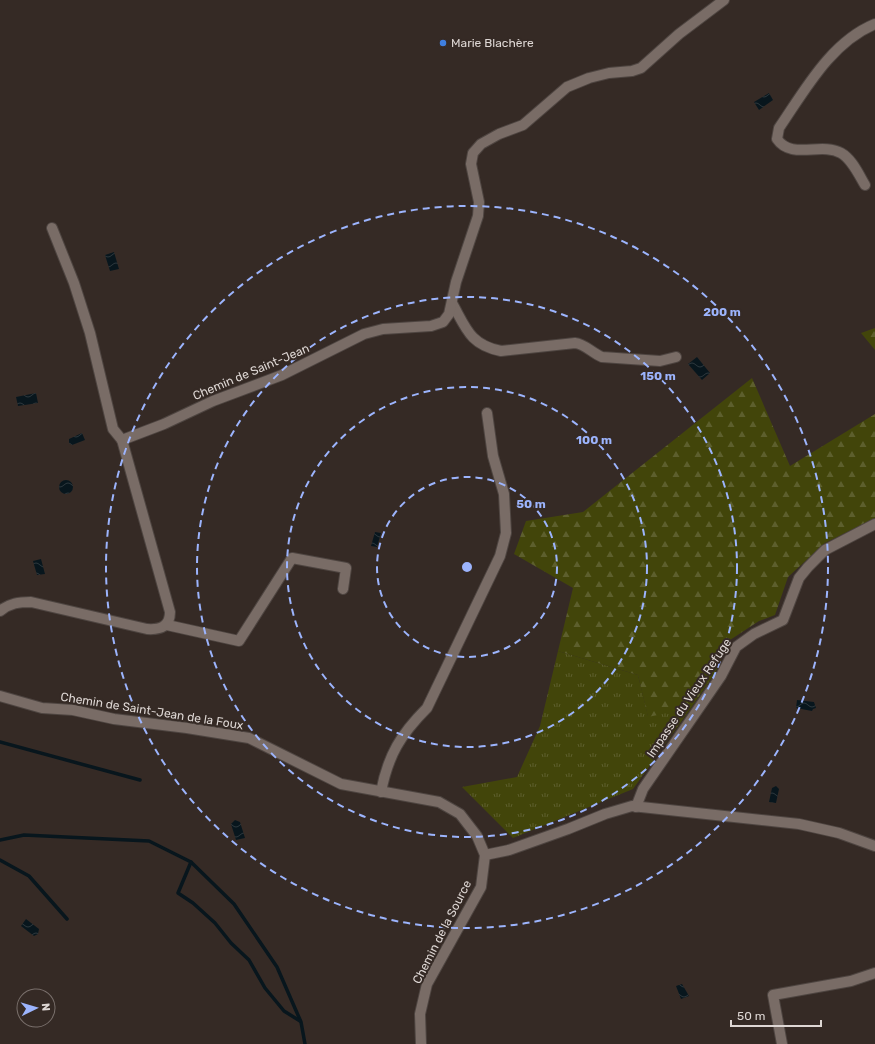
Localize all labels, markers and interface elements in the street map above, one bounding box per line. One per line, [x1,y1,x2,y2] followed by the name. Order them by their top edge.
[451,36,534,50] place label: Marie Blachère
[438,38,448,48] marker: Marie Blachère
[703,305,741,319] text: 200 m
[191,341,311,403] street label: Chemin de Saint-Jean
[640,369,676,383] text: 150 m
[576,433,612,447] text: 100 m
[516,497,546,511] text: 50 m
[460,560,474,574] centre of rings
[644,635,734,760] street label: Impasse du Vieux Refuge
[60,690,245,732] street label: Chemin de Saint-Jean de la Foux
[410,878,474,986] street label: Chemin de la Source
[16,988,56,1028] north arrow
[731,1002,821,1028] scale bar
[39,1003,52,1012] text: N
[737,1009,765,1023] text: 50 m

